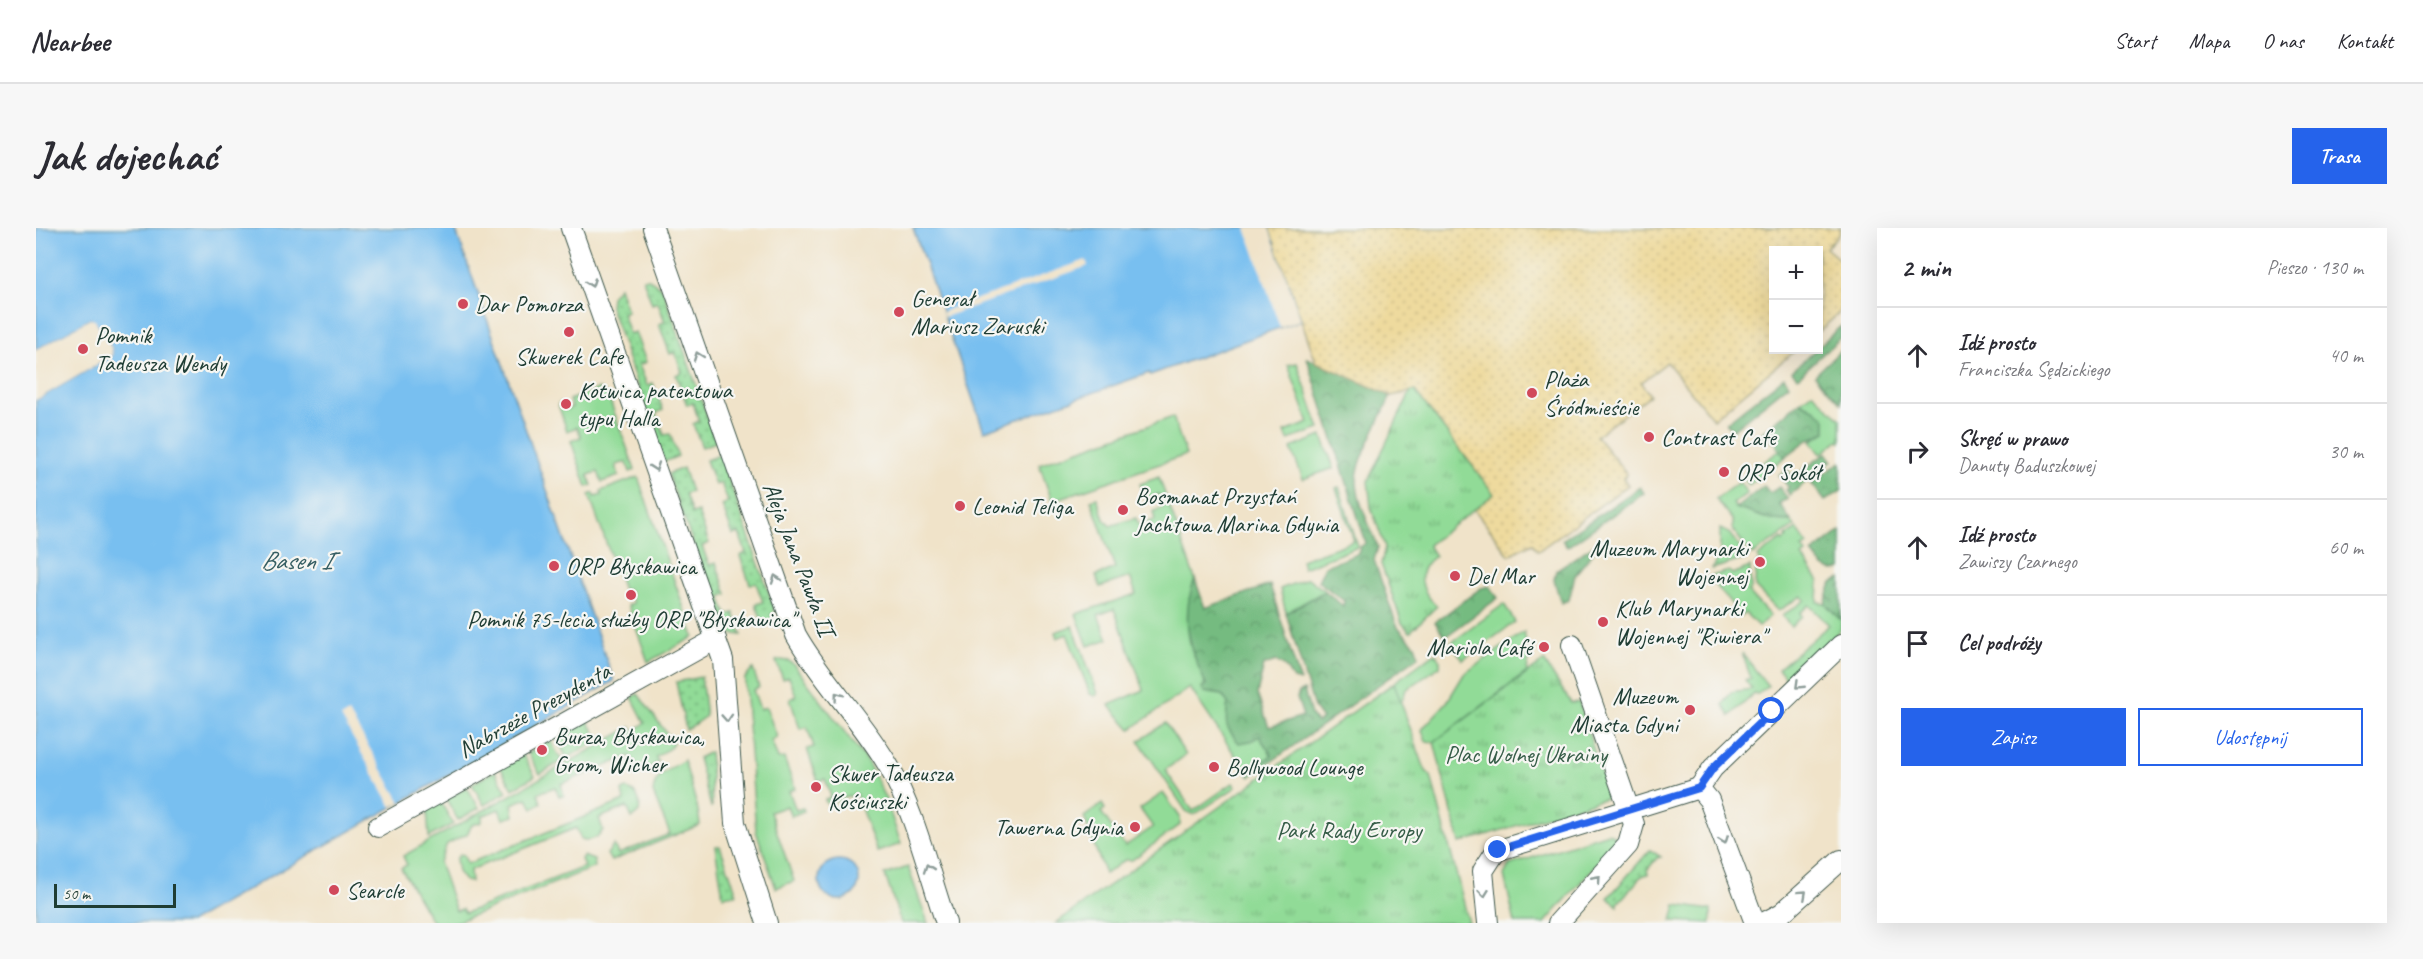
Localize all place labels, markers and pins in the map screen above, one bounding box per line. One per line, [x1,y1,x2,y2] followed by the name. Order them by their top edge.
[911,283,1047,341] place label: Generał Mariusz Zaruski
[475,289,584,319] place label: Dar Pomorza
[456,297,470,311] marker: Dar Pomorza
[892,305,906,319] marker: Generał Mariusz Zaruski
[95,320,228,378] place label: Pomnik Tadeusza Wendy
[562,325,576,339] marker: Skwerek Cafe
[515,341,625,371] place label: Skwerek Cafe
[76,342,90,356] marker: Pomnik Tadeusza Wendy
[1544,364,1640,422] place label: Plaża Śródmieście
[578,375,734,433] place label: Kotwica patentowa typu Halla
[1525,386,1539,400] marker: Plaża Śródmieście
[559,397,573,411] marker: Kotwica patentowa typu Halla
[1661,422,1778,452] place label: Contrast Cafe
[1642,430,1656,444] marker: Contrast Cafe
[1736,457,1825,487] place label: ORP Sokół
[1717,465,1731,479] marker: ORP Sokół
[1134,481,1339,539] place label: Bosmanat Przystań Jachtowa Marina Gdynia
[972,491,1075,521] place label: Leonid Teliga
[953,499,967,513] marker: Leonid Teliga
[1116,503,1130,517] marker: Bosmanat Przystań Jachtowa Marina Gdynia
[1590,533,1752,591] place label: Muzeum Marynarki Wojennej
[566,551,698,581] place label: ORP Błyskawica
[1753,555,1767,569] marker: Muzeum Marynarki Wojennej
[547,559,561,573] marker: ORP Błyskawica
[1467,561,1537,591] place label: Del Mar
[1448,569,1462,583] marker: Del Mar
[624,588,638,602] marker: Pomnik 75-lecia służby ORP "Błyskawica"
[1615,593,1771,651] place label: Klub Marynarki Wojennej "Riwiera"
[467,604,800,634] place label: Pomnik 75-lecia służby ORP "Błyskawica"
[1596,615,1610,629] marker: Klub Marynarki Wojennej "Riwiera"
[1427,632,1536,662] place label: Mariola Café
[1537,640,1551,654] marker: Mariola Café
[1570,681,1681,739] place label: Muzeum Miasta Gdyni
[1683,703,1697,717] marker: Muzeum Miasta Gdyni
[554,721,705,779] place label: Burza, Błyskawica, Grom, Wicher
[535,743,549,757] marker: Burza, Błyskawica, Grom, Wicher
[1226,752,1365,782] place label: Bollywood Lounge
[828,758,954,816] place label: Skwer Tadeusza Kościuszki
[1207,760,1221,774] marker: Bollywood Lounge
[809,780,823,794] marker: Skwer Tadeusza Kościuszki
[994,812,1124,842] place label: Tawerna Gdynia
[1128,820,1142,834] marker: Tawerna Gdynia
[346,875,406,905] place label: Searcle
[327,883,341,897] marker: Searcle

